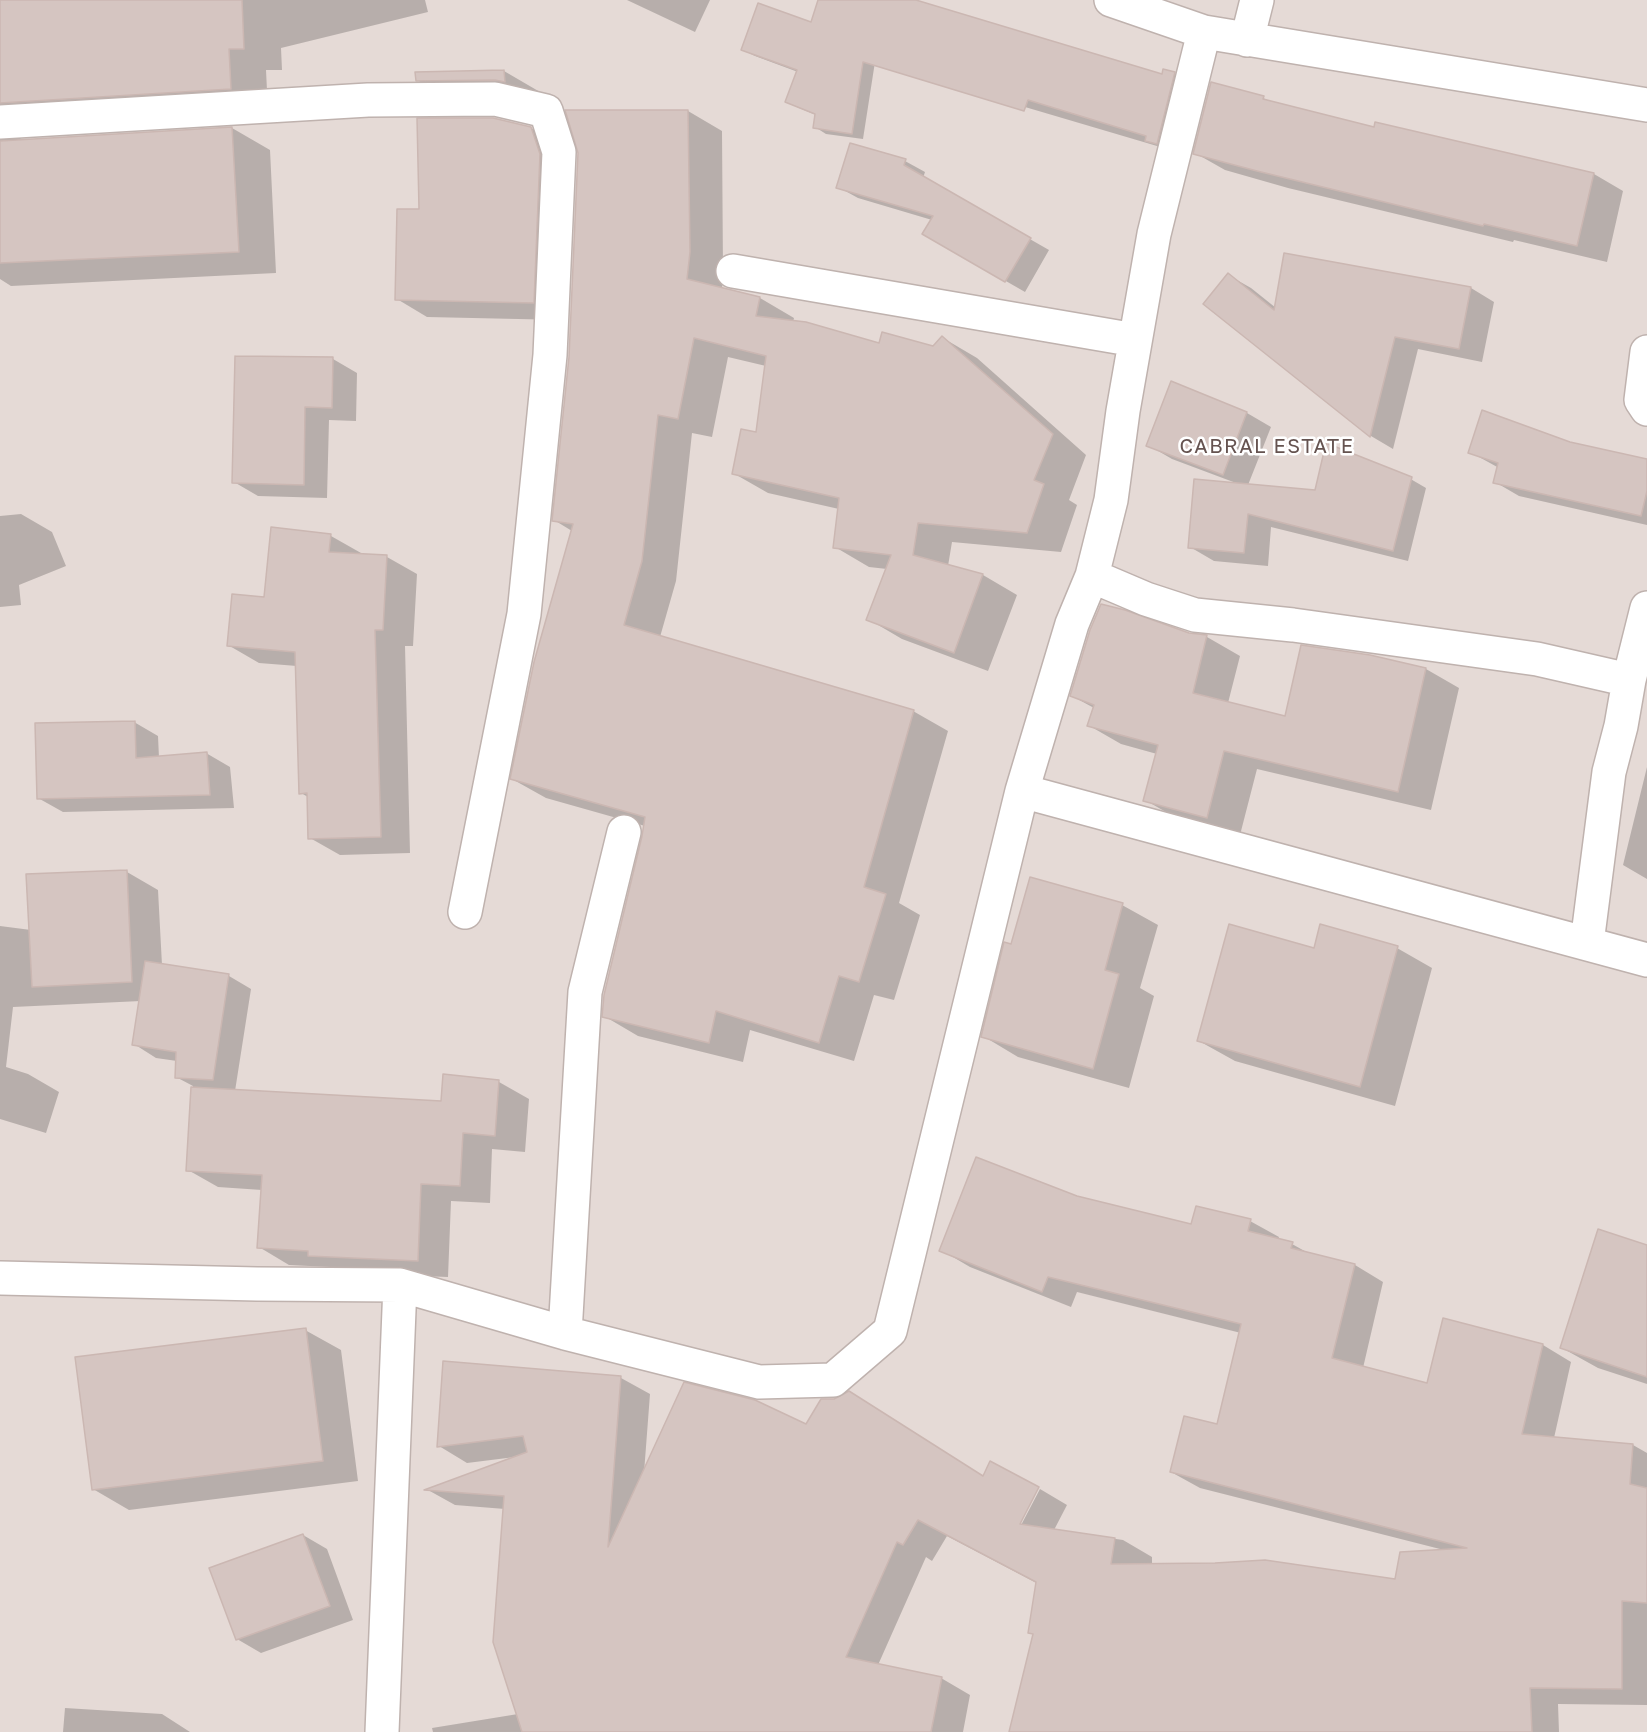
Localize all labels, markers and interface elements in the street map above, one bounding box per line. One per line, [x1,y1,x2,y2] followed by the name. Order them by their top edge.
[1180,435,1354,459] district label: CABRAL ESTATE

